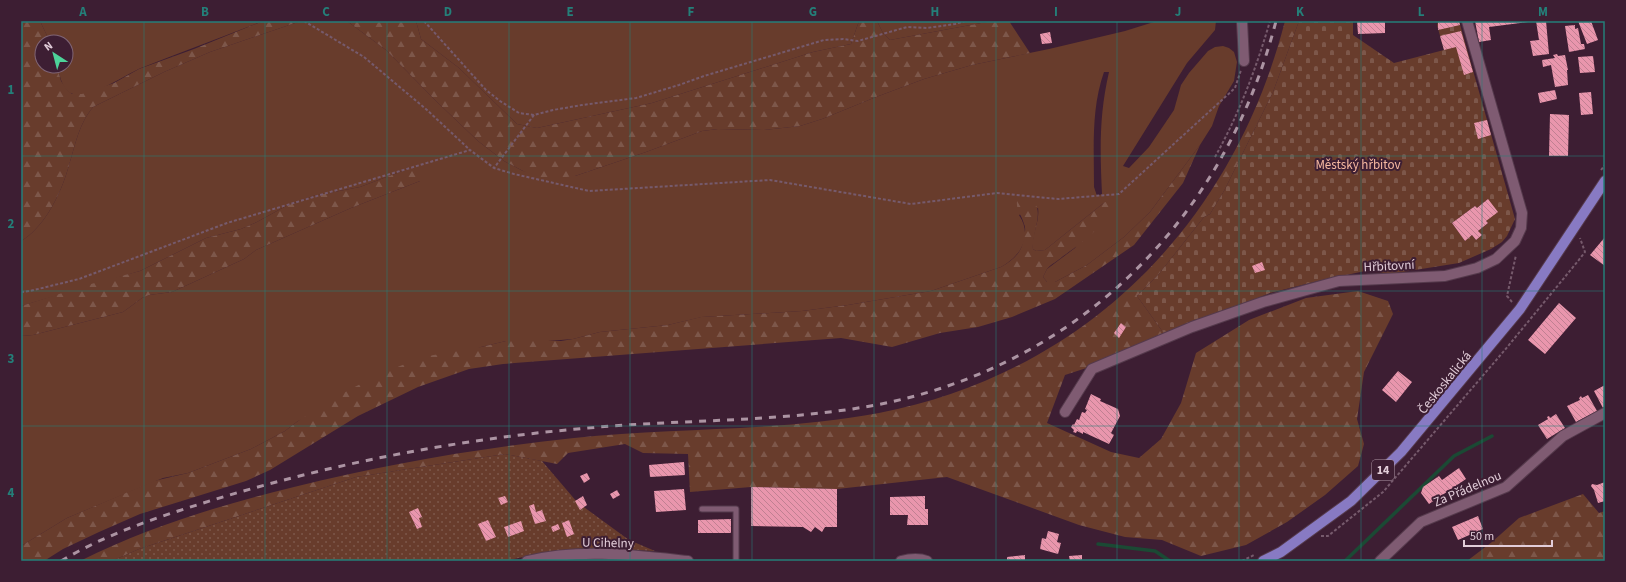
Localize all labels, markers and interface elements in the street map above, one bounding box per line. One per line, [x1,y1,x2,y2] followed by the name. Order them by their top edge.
[78,3,87,21] text: A
[201,3,209,21] text: B
[322,3,330,21] text: C
[444,3,452,21] text: D
[566,3,574,21] text: E
[688,3,695,21] text: F
[809,3,817,21] text: G
[931,3,939,21] text: H
[1054,3,1058,21] text: I
[1175,3,1181,21] text: J
[1296,3,1305,21] text: K
[1418,3,1425,21] text: L
[1538,3,1548,21] text: M
[34,34,74,74] north arrow
[41,38,56,55] text: N
[8,81,15,99] text: 1
[1315,156,1401,174] park label: Městský hřbitov
[8,215,15,233] text: 2
[1363,256,1416,276] street label: Hřbitovní
[1414,347,1476,418] street label: Českoskalická
[8,350,15,368] text: 3
[1372,460,1394,480] road number: 14
[1431,467,1504,511] street label: Za Přádelnou
[8,484,15,502] text: 4
[1464,522,1552,548] scale bar
[1470,528,1494,545] text: 50 m
[582,534,634,552] street label: U Cihelny

